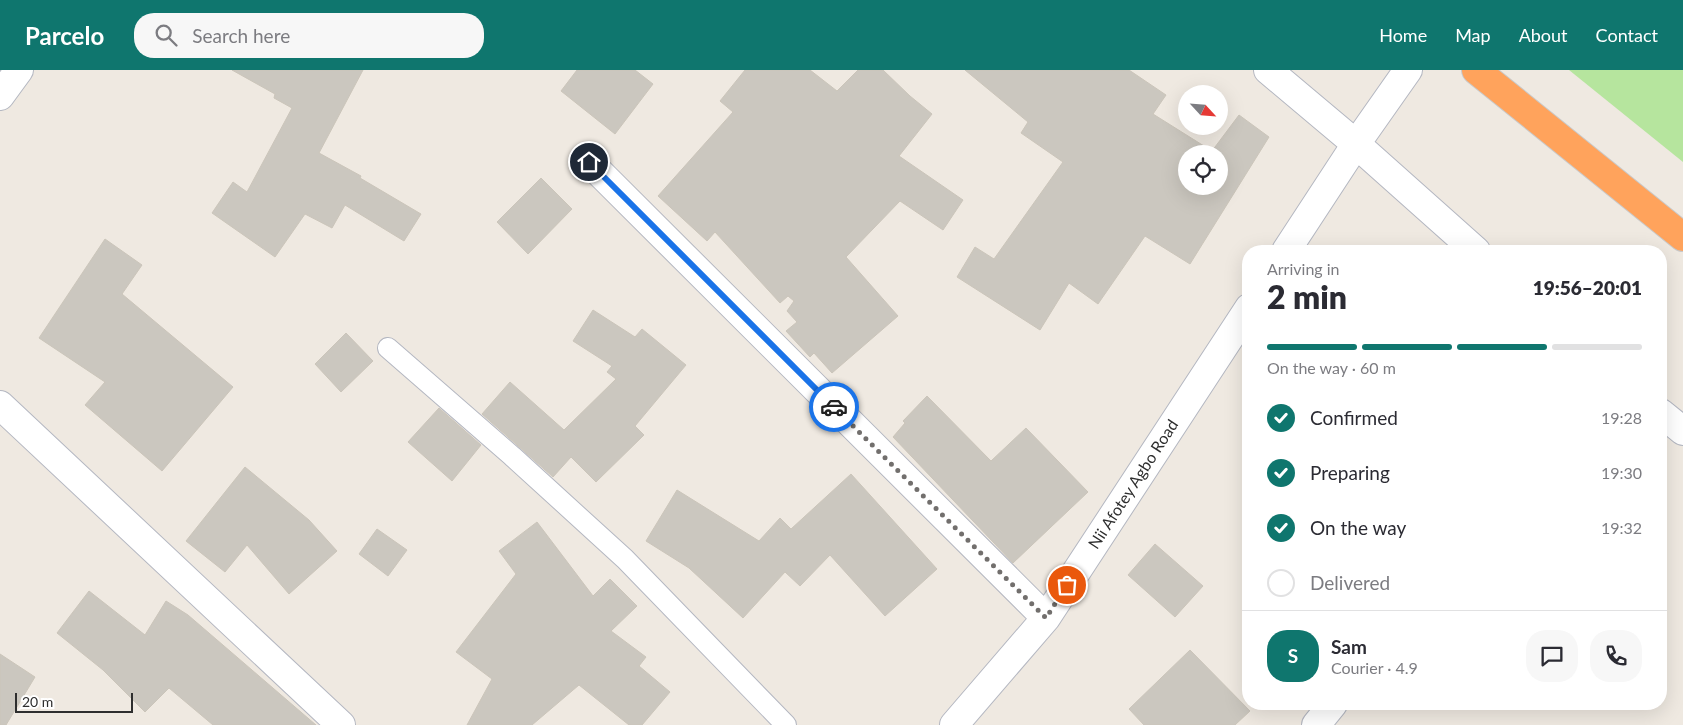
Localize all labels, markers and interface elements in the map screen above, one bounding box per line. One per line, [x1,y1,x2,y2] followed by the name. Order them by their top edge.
[134,13,484,58] search box
[25,21,104,50] text: Parcelo
[152,21,180,49] icon: search
[192,24,290,47] text: Search here
[1379,24,1427,46] text: Home
[1455,24,1491,46] text: Map
[1519,24,1568,46] text: About
[1596,24,1658,46] text: Contact
[1178,85,1228,135] north arrow
[1178,85,1228,195] map controls
[568,141,610,183] pin
[1178,145,1228,195] button: locate
[575,148,603,176] icon: home
[1267,259,1340,278] text: Arriving in
[1533,276,1642,299] text: 19:56–20:01
[1267,277,1347,316] text: 2 min
[1267,358,1396,377] text: On the way · 60 m
[809,382,859,432] courier
[820,393,848,421] icon: car
[1267,404,1295,432] icon: check
[1310,406,1398,429] text: Confirmed
[1601,408,1642,427] text: 19:28
[1084,416,1181,552] street label: Nii Afotey Agbo Road
[1267,459,1295,487] icon: check
[1310,461,1390,484] text: Preparing
[1601,463,1642,482] text: 19:30
[1267,514,1295,542] icon: check
[1310,516,1406,539] text: On the way
[1601,518,1642,537] text: 19:32
[1046,564,1088,606] pin
[1053,571,1081,599] icon: bag
[1310,571,1390,594] text: Delivered
[1526,630,1578,682] button: chat
[1590,630,1642,682] button: phone
[1331,635,1367,658] text: Sam
[1288,644,1298,667] text: S
[1331,658,1418,677] text: Courier · 4.9
[15,690,132,713] scale bar
[22,693,53,710] text: 20 m

